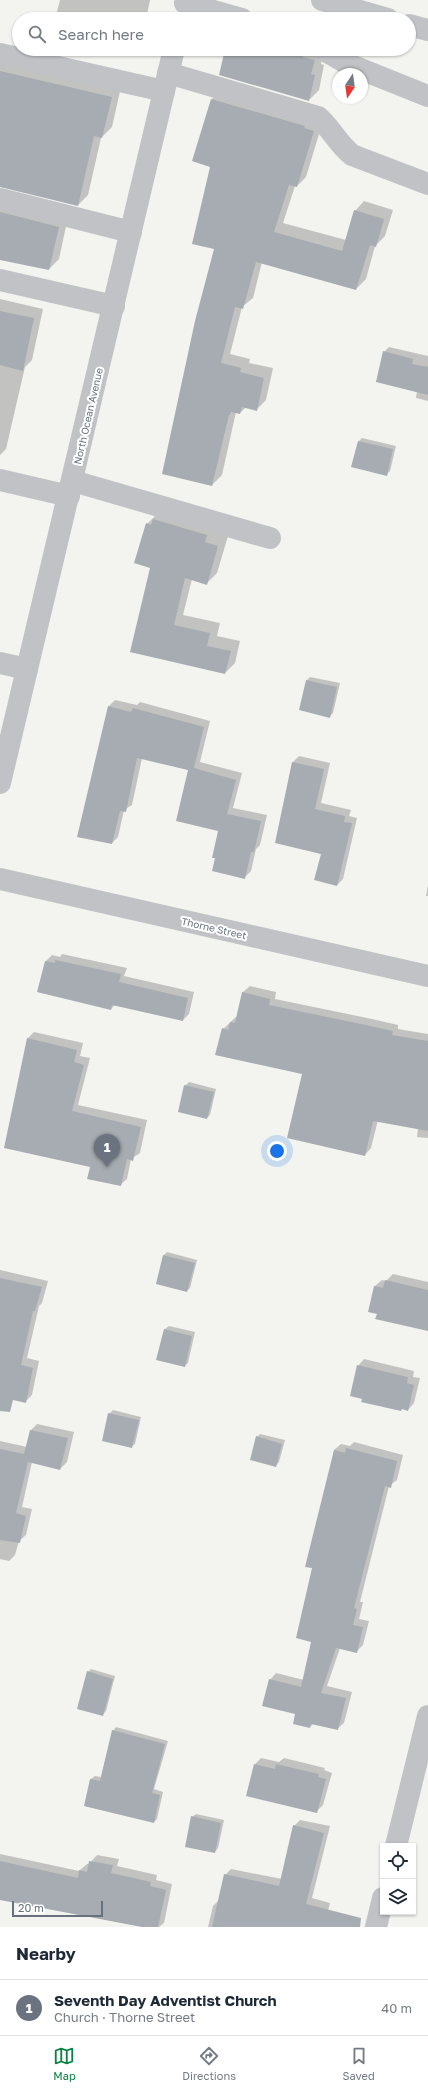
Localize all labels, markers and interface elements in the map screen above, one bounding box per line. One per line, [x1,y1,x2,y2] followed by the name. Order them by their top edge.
[12,12,416,56] search box
[26,23,48,45] icon: search
[58,25,144,43] text: Search here
[332,68,368,104] north arrow
[71,366,105,465] street label: North Ocean Avenue
[180,915,248,941] street label: Thorne Street
[94,1134,120,1167] pin: 1
[267,1141,287,1161] your location
[380,1843,416,1915] map controls
[380,1843,416,1879] button: locate
[380,1879,416,1915] button: layers
[12,1899,103,1918] scale bar
[18,1901,44,1914] text: 20 m
[16,1943,76,1964] text: Nearby
[54,1991,277,2009] text: Seventh Day Adventist Church
[26,2000,32,2016] text: 1
[381,2000,412,2016] text: 40 m
[54,2009,195,2025] text: Church · Thorne Street
[53,2045,76,2082] tab: Map
[182,2045,236,2082] tab: Directions
[343,2045,375,2082] tab: Saved

